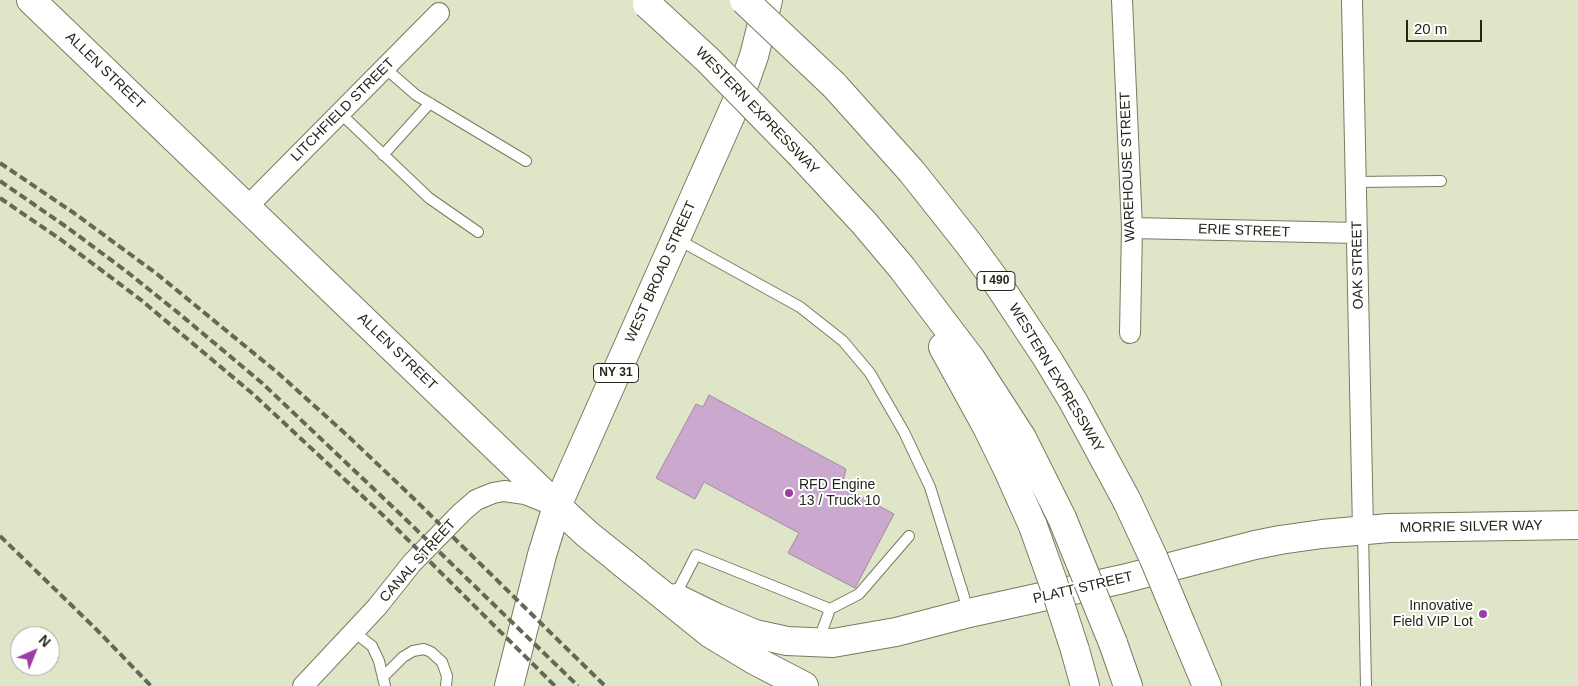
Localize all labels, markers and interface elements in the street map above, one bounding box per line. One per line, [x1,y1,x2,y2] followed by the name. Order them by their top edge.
[1408,10,1484,42] scale bar
[1414,20,1447,37] text: 20 m
[62,29,148,113] street label: ALLEN STREET
[692,44,822,178] street label: WESTERN EXPRESSWAY
[288,55,398,165] street label: LITCHFIELD STREET
[1117,92,1139,242] street label: WAREHOUSE STREET
[622,199,700,345] street label: WEST BROAD STREET
[1198,221,1290,241] street label: ERIE STREET
[1349,221,1367,309] street label: OAK STREET
[977,272,1015,290] road number: I 490
[1005,301,1107,455] street label: WESTERN EXPRESSWAY
[354,310,440,394] street label: ALLEN STREET
[594,363,638,382] road number: NY 31
[799,477,880,510] place label: RFD Engine 13 / Truck 10
[783,487,795,499] marker: RFD Engine 13 / Truck 10
[376,516,460,606] street label: CANAL STREET
[1399,517,1543,537] street label: MORRIE SILVER WAY
[1032,568,1134,608] street label: PLATT STREET
[1393,598,1473,630] place label: Innovative Field VIP Lot
[1477,608,1489,620] marker: Innovative Field VIP Lot
[10,626,60,676] north arrow
[36,632,54,650] text: N

